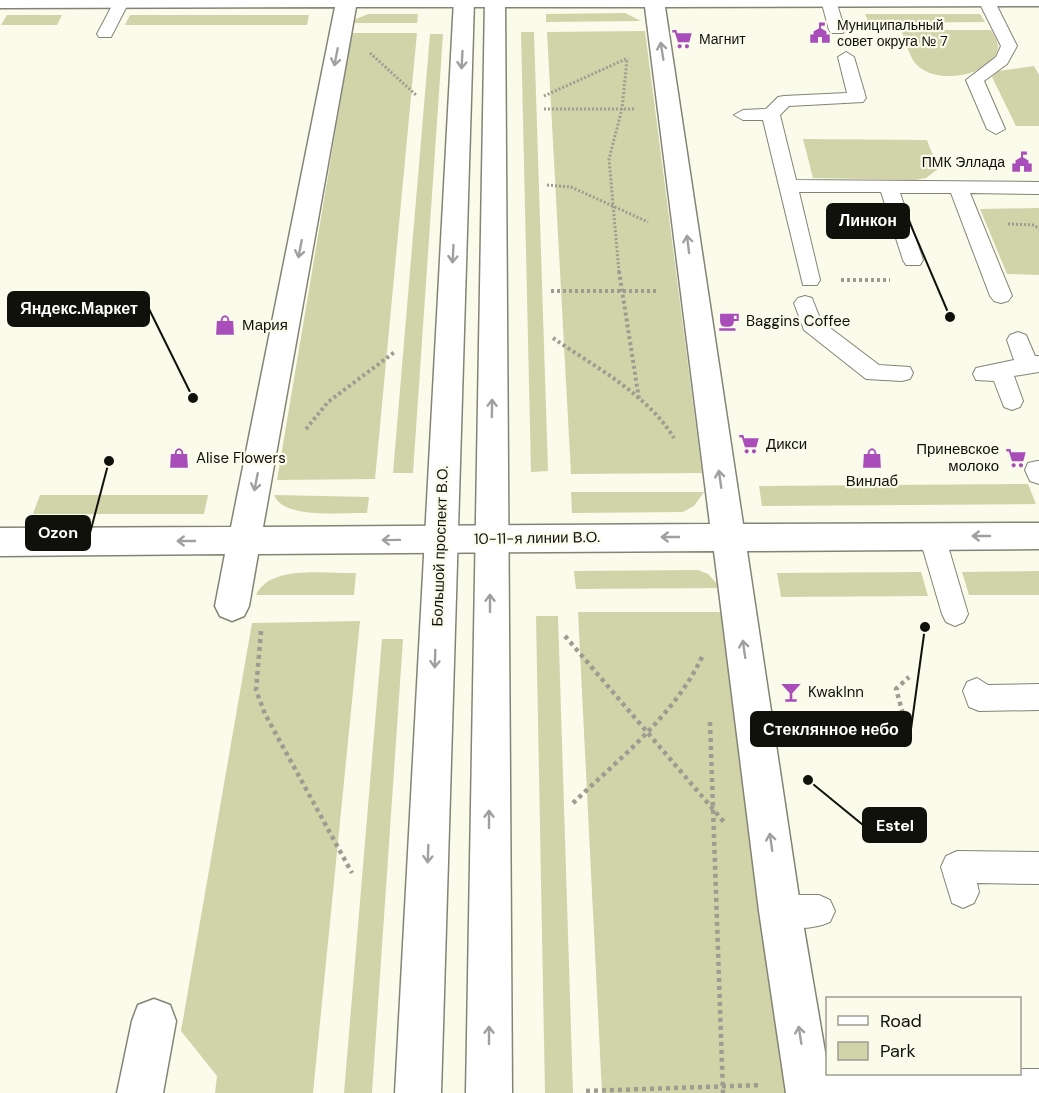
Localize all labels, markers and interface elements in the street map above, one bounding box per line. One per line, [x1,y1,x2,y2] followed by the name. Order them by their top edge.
[837,16,948,50] place label: Муниципальный совет округа № 7
[808,21,832,45] public building icon: Муниципальный совет округа № 7
[670,27,694,51] supermarket icon: Магнит
[699,30,746,48] place label: Магнит
[656,42,667,61] one-way arrow
[330,47,341,67] one-way arrow
[456,49,467,69] one-way arrow
[1010,150,1034,174] public building icon: ПМК Эллада
[922,153,1005,171] place label: ПМК Эллада
[827,204,909,238] callout: Линкон
[839,210,897,231] text: Линкон
[682,235,693,255] one-way arrow
[294,239,305,258] one-way arrow
[447,244,458,264] one-way arrow
[8,292,149,326] callout: Яндекс.Маркет
[20,298,138,319] text: Яндекс.Маркет
[717,309,741,333] cafe icon: Baggins Coffee
[746,311,850,331] place label: Baggins Coffee
[213,313,237,337] shop icon: Мария
[242,315,288,335] place label: Мария
[486,398,498,418] one-way arrow
[737,432,761,456] supermarket icon: Дикси
[766,434,807,454] place label: Дикси
[916,439,999,476] place label: Приневское молоко
[167,446,191,470] shop icon: Alise Flowers
[860,446,884,470] shop icon: Винлаб
[1004,446,1028,470] supermarket icon: Приневское молоко
[196,448,286,468] place label: Alise Flowers
[427,465,453,627] street label: Большой проспект В.О.
[714,470,725,489] one-way arrow
[846,471,898,491] place label: Винлаб
[250,472,261,491] one-way arrow
[26,516,90,550] callout: Ozon
[38,522,78,543] text: Ozon
[474,527,600,549] street label: 10-11-я линии В.О.
[971,530,991,542] one-way arrow
[661,531,681,543] one-way arrow
[382,534,402,546] one-way arrow
[176,535,196,547] one-way arrow
[484,593,496,613] one-way arrow
[739,640,750,660] one-way arrow
[430,649,441,669] one-way arrow
[779,680,803,704] bar icon: KwakInn
[808,682,864,702] place label: KwakInn
[751,712,911,746] callout: Стеклянное небо
[763,719,899,740] text: Стеклянное небо
[863,808,926,842] callout: Estel
[483,809,495,829] one-way arrow
[876,815,914,836] text: Estel
[765,833,776,853] one-way arrow
[422,843,433,863] one-way arrow
[826,997,1021,1075] legend
[880,1009,922,1033] text: Road
[483,1025,495,1045] one-way arrow
[794,1026,805,1046] one-way arrow
[880,1039,916,1063] text: Park

